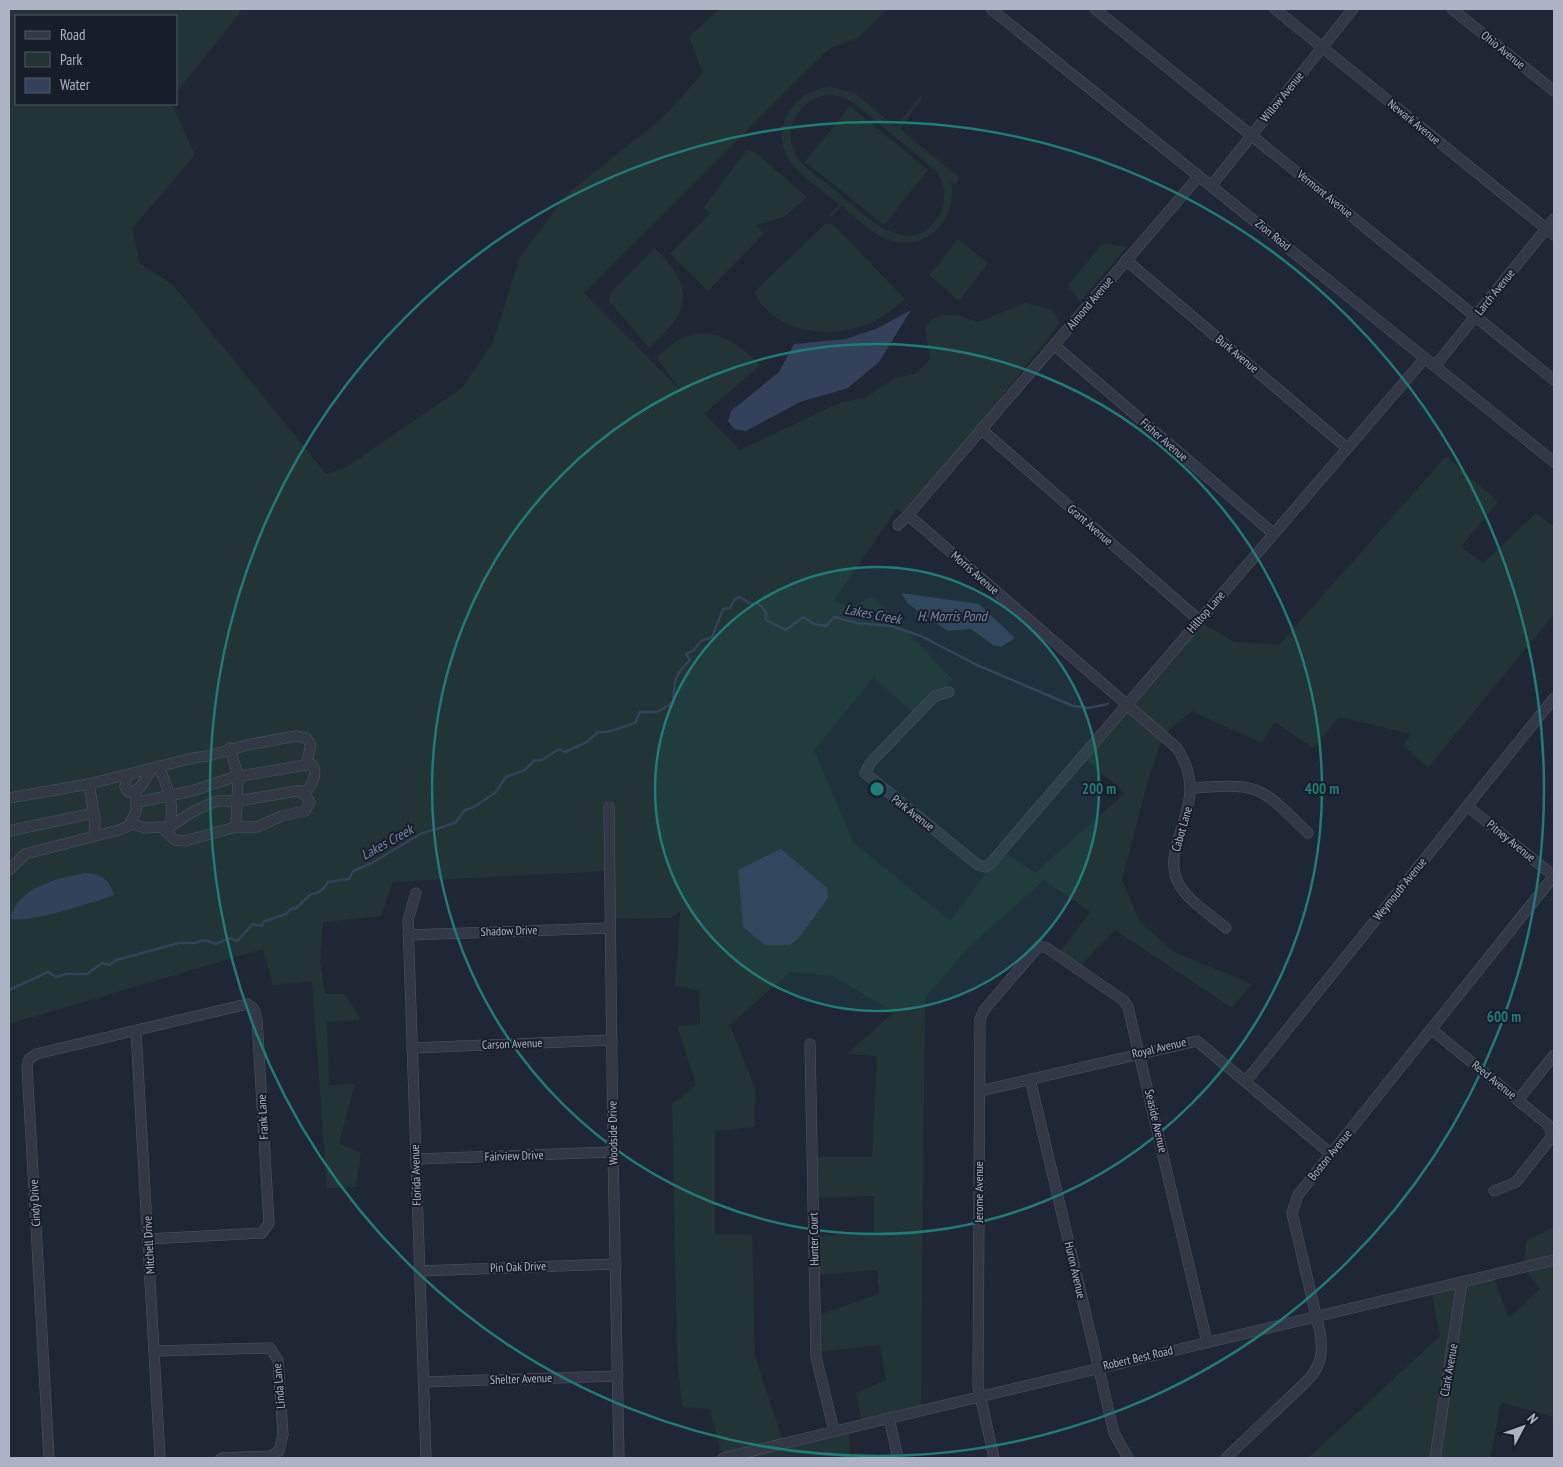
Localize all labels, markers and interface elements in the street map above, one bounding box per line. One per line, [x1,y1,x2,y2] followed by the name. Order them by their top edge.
[15,15,178,105] legend
[60,25,86,44] text: Road
[1478,27,1528,72] street label: Ohio Avenue
[60,50,82,69] text: Park
[1257,68,1307,125] street label: Willow Avenue
[60,75,91,94] text: Water
[1385,96,1444,147] street label: Newark Avenue
[1294,166,1356,221] street label: Vermont Avenue
[1253,216,1294,253] street label: Zion Road
[1471,266,1518,318] street label: Larch Avenue
[1063,273,1116,332] street label: Almond Avenue
[1213,331,1262,376] street label: Burk Avenue
[1138,415,1191,464] street label: Fisher Avenue
[1065,501,1116,548] street label: Grant Avenue
[948,548,1002,598] street label: Morris Avenue
[1183,588,1228,636] street label: Hilltop Lane
[843,600,904,629] water label: Lakes Creek
[917,607,989,625] water label: H. Morris Pond
[1082,779,1116,798] text: 200 m
[1305,779,1339,798] text: 400 m
[868,780,886,798] centre of rings
[889,791,938,834] street label: Park Avenue
[1168,805,1195,853] street label: Cabot Lane
[1484,817,1539,865] street label: Pitney Avenue
[358,820,418,864] water label: Lakes Creek
[1370,854,1429,923] street label: Weymouth Avenue
[480,922,538,939] street label: Shadow Drive
[1487,1007,1521,1026] text: 600 m
[1130,1034,1187,1061] street label: Royal Avenue
[481,1035,543,1052] street label: Carson Avenue
[1469,1057,1520,1102] street label: Reed Avenue
[1142,1088,1171,1154] street label: Seaside Avenue
[254,1094,271,1140] street label: Frank Lane
[604,1101,621,1165] street label: Woodside Drive
[1305,1126,1355,1183] street label: Boston Avenue
[407,1144,424,1206] street label: Florida Avenue
[484,1147,544,1164] street label: Fairview Drive
[971,1161,986,1224] street label: Jerome Avenue
[26,1179,43,1227] street label: Cindy Drive
[806,1212,821,1266] street label: Hunter Court
[139,1216,158,1274] street label: Mitchell Drive
[1062,1240,1089,1300] street label: Huron Avenue
[490,1258,546,1275] street label: Pin Oak Drive
[1102,1342,1174,1373] street label: Robert Best Road
[1436,1342,1461,1397] street label: Clark Avenue
[269,1363,288,1409] street label: Linda Lane
[490,1370,552,1387] street label: Shelter Avenue
[1498,1402,1548,1452] north arrow
[1524,1410,1542,1427] text: N

